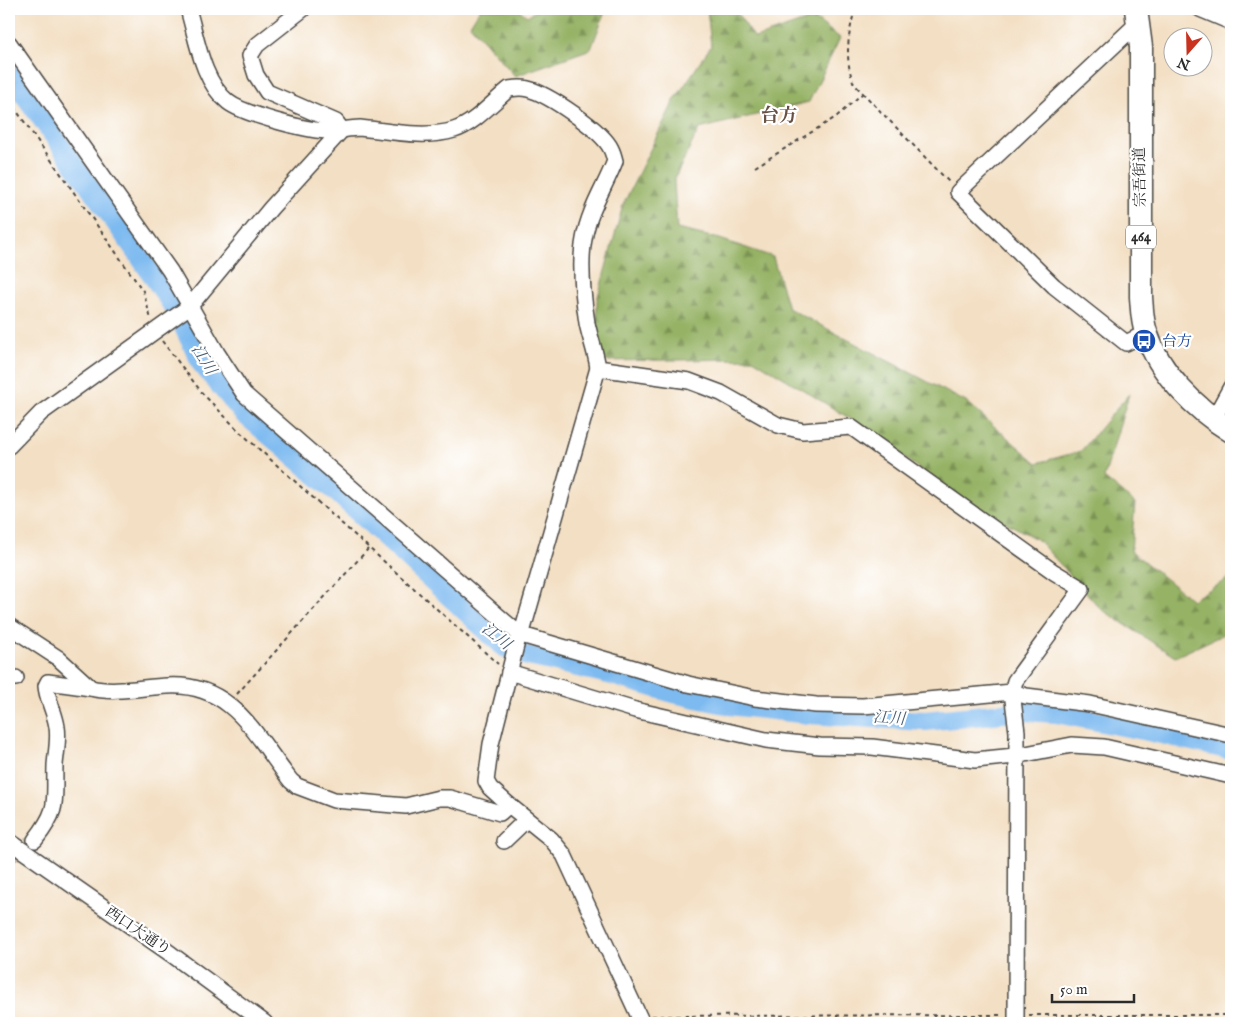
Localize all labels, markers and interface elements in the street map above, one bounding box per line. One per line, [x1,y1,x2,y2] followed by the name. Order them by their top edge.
[1162,28,1212,78] north arrow
[1175,53,1194,74] text: N
[761,105,797,128] district label: 台方
[1130,147,1150,207] street label: 宗吾街道
[1126,226,1156,248] road number: 464
[1131,328,1157,354] bus stop icon: 台方
[1162,332,1192,351] place label: 台方
[186,341,221,381] water label: 江川
[477,619,516,656] water label: 江川
[872,708,908,730] water label: 江川
[102,902,174,960] street label: 西口大通り
[1052,972,1135,1004] scale bar
[1060,980,1088,999] text: 50 m

